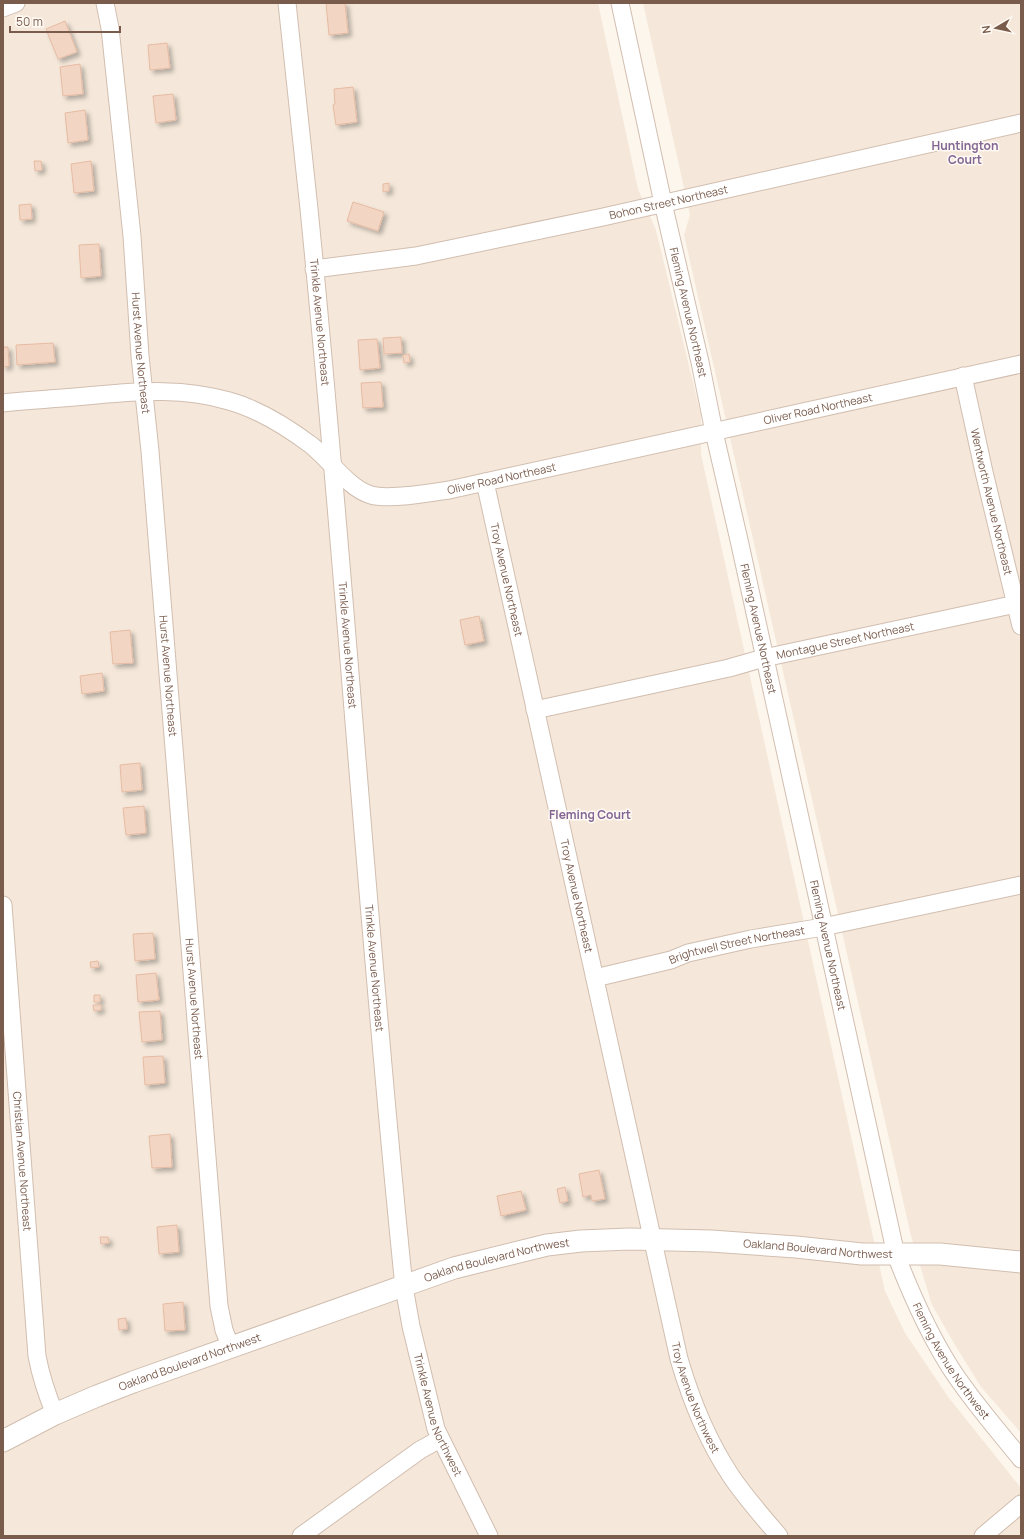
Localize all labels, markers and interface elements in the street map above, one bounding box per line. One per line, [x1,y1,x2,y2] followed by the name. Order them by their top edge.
[10,8,120,34] scale bar
[976,8,1016,48] north arrow
[16,13,43,30] text: 50 m
[978,24,994,35] text: N
[932,137,998,168] district label: Huntington Court
[608,181,729,222] street label: Bohon Street Northeast
[667,246,711,379] street label: Fleming Avenue Northeast
[307,258,334,386] street label: Trinkle Avenue Northeast
[129,292,154,414] street label: Hurst Avenue Northeast
[762,389,874,428] street label: Oliver Road Northeast
[968,427,1017,577] street label: Wentworth Avenue Northeast
[446,459,557,497] street label: Oliver Road Northeast
[487,521,527,638] street label: Troy Avenue Northeast
[737,562,781,695] street label: Fleming Avenue Northeast
[336,581,361,709] street label: Trinkle Avenue Northeast
[156,615,181,737] street label: Hurst Avenue Northeast
[775,618,916,662] street label: Montague Street Northeast
[549,806,631,823] district label: Fleming Court
[557,838,597,954] street label: Troy Avenue Northeast
[807,879,850,1012] street label: Fleming Avenue Northeast
[362,904,388,1032] street label: Trinkle Avenue Northeast
[666,922,806,967] street label: Brightwell Street Northeast
[182,937,207,1060] street label: Hurst Avenue Northeast
[10,1091,36,1232] street label: Christian Avenue Northeast
[422,1234,570,1285] street label: Oakland Boulevard Northwest
[743,1235,893,1261] street label: Oakland Boulevard Northwest
[910,1300,994,1422] street label: Fleming Avenue Northwest
[116,1329,263,1394] street label: Oakland Boulevard Northwest
[668,1341,724,1456] street label: Troy Avenue Northwest
[411,1352,466,1479] street label: Trinkle Avenue Northwest

